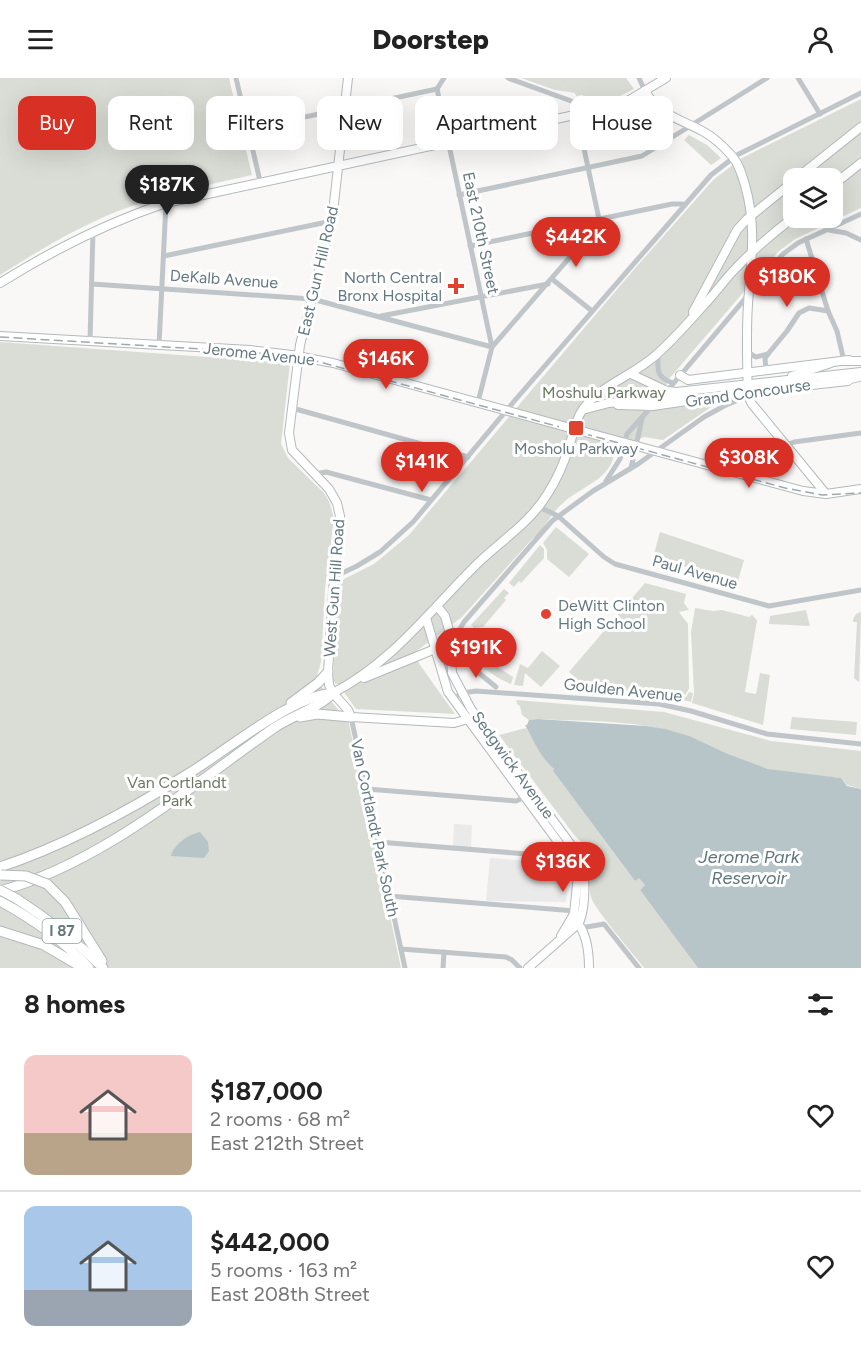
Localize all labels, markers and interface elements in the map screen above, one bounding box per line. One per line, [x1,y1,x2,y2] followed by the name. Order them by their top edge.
[24,23,57,56] icon: menu
[372,23,489,56] text: Doorstep
[804,23,837,56] icon: person
[18,96,96,150] chip: Buy
[108,96,194,150] chip: Rent
[206,96,305,150] chip: Filters
[317,96,403,150] chip: New
[415,96,558,150] chip: Apartment
[570,96,673,150] chip: House
[125,165,209,216] pin: $187K
[783,168,843,228] map controls
[783,168,843,228] button: layers
[459,170,503,296] street label: East 210th Street
[139,172,195,196] text: $187K
[294,204,342,338] street label: East Gun Hill Road
[534,217,618,268] pin: $442K
[545,224,607,248] text: $442K
[745,257,829,308] pin: $180K
[758,264,816,288] text: $180K
[169,266,279,292] street label: DeKalb Avenue
[337,268,442,305] place label: North Central Bronx Hospital
[447,277,465,295] marker: North Central Bronx Hospital
[202,339,316,369] street label: Jerome Avenue
[344,339,428,390] pin: $146K
[357,346,415,370] text: $146K
[684,375,812,411] street label: Grand Concourse
[542,383,666,402] park label: Moshulu Parkway
[567,419,585,437] marker: Mosholu Parkway
[707,438,791,489] pin: $308K
[514,439,639,458] place label: Mosholu Parkway
[380,442,464,493] pin: $141K
[719,445,779,469] text: $308K
[395,449,449,473] text: $141K
[320,518,348,658] street label: West Gun Hill Road
[650,551,740,593] street label: Paul Avenue
[558,596,665,633] place label: DeWitt Clinton High School
[539,607,553,621] marker: DeWitt Clinton High School
[434,628,518,679] pin: $191K
[450,635,502,659] text: $191K
[563,674,683,706] street label: Goulden Avenue
[468,708,558,823] street label: Sedgwick Avenue
[347,737,403,919] street label: Van Cortlandt Park South
[127,773,227,810] park label: Van Cortlandt Park
[521,842,605,893] pin: $136K
[698,846,801,889] water label: Jerome Park Reservoir
[535,849,591,873] text: $136K
[42,919,82,943] road number: I 87
[24,988,125,1020] text: 8 homes
[804,988,837,1021] icon: filters
[210,1075,323,1107] text: $187,000
[72,1079,144,1151] icon: home
[804,1099,837,1132] icon: heart
[210,1107,350,1131] text: 2 rooms · 68 m²
[210,1131,364,1155] text: East 212th Street
[210,1226,330,1258] text: $442,000
[72,1230,144,1302] icon: home
[804,1250,837,1283] icon: heart
[210,1258,357,1282] text: 5 rooms · 163 m²
[210,1282,370,1306] text: East 208th Street

